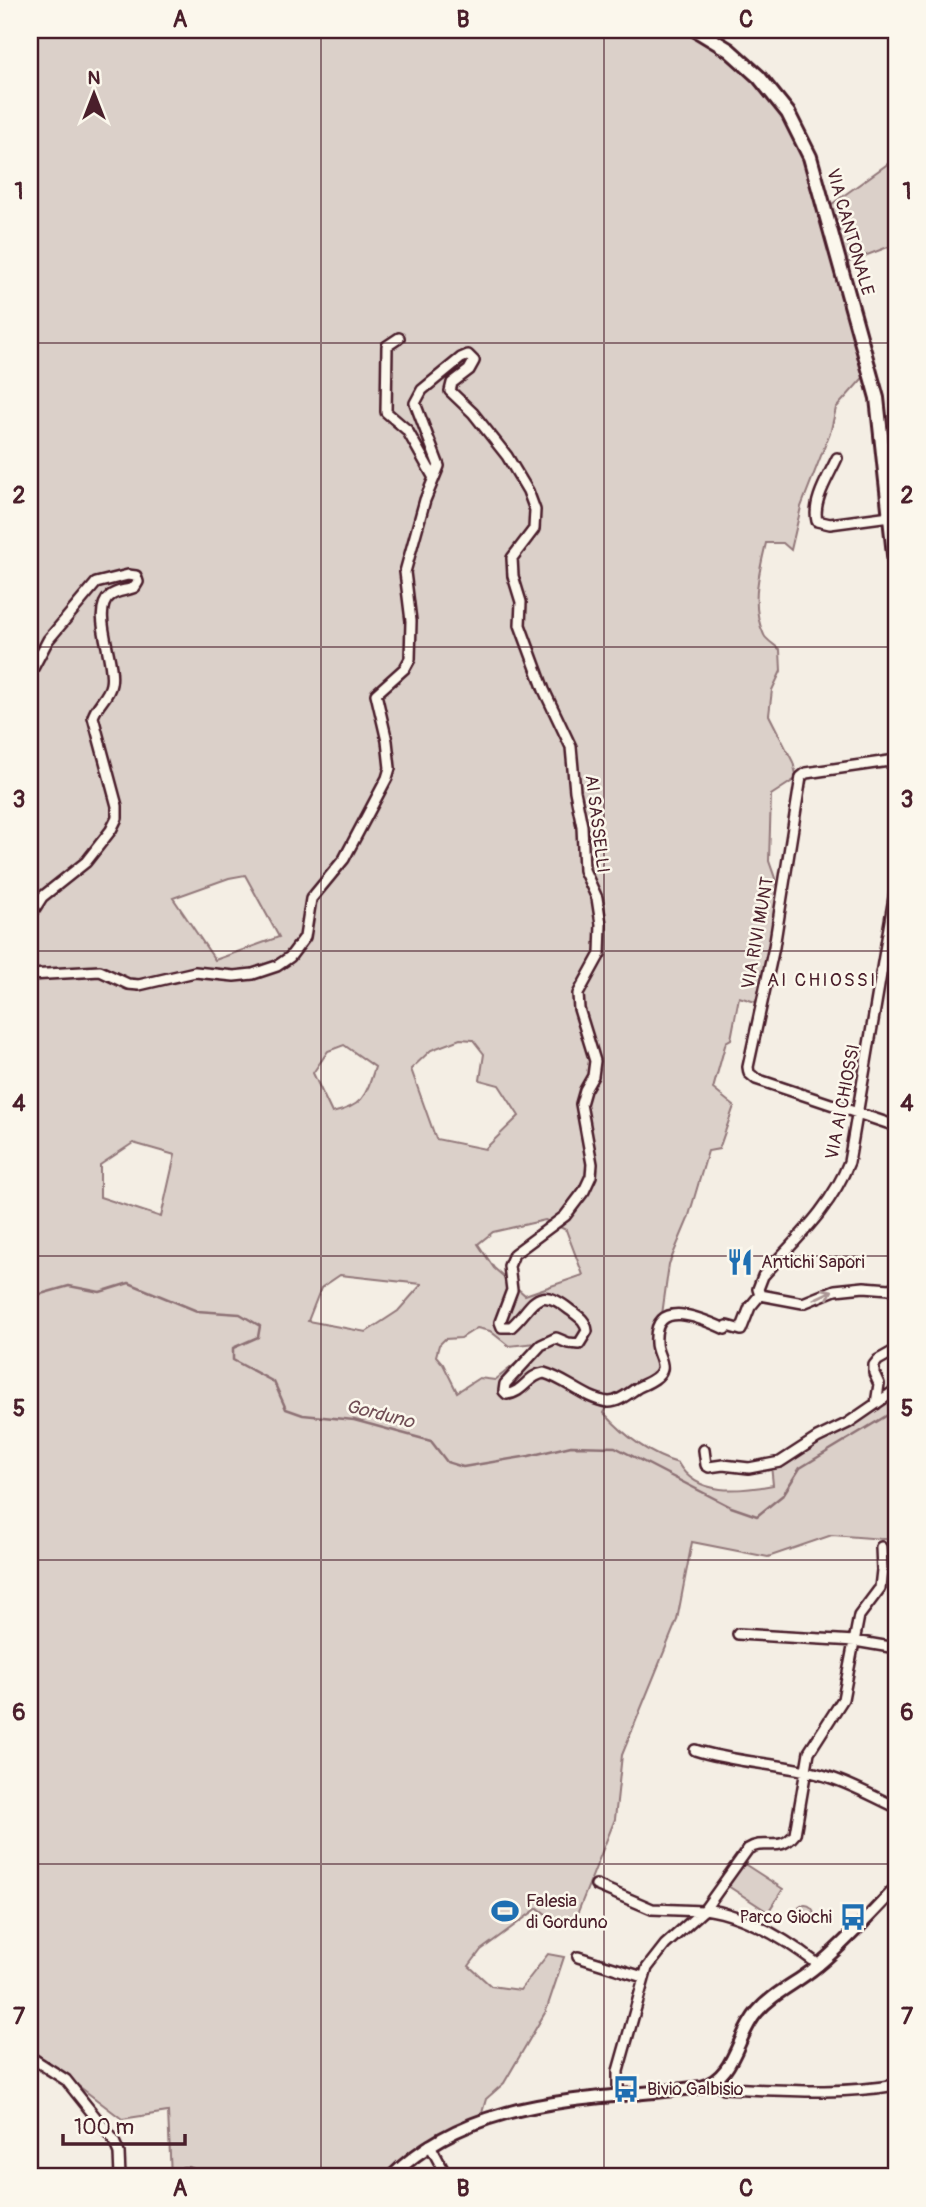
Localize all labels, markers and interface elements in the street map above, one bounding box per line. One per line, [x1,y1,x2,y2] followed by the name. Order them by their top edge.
[173,5,188,34] text: A
[456,5,470,34] text: B
[739,5,753,34] text: C
[60,60,130,130] north arrow
[88,66,101,90] text: N
[821,166,879,298] street label: VIA CANTONALE
[15,177,24,206] text: 1
[903,177,912,206] text: 1
[13,481,26,510] text: 2
[901,481,914,510] text: 2
[580,774,614,874] street label: AI SASSELLI
[13,785,25,814] text: 3
[901,785,913,814] text: 3
[737,875,779,991] street label: VIA RIVI MUNT
[767,968,877,992] district label: AI CHIOSSI
[821,1042,865,1162] street label: VIA AI CHIOSSI
[12,1089,26,1118] text: 4
[900,1089,914,1118] text: 4
[725,1247,755,1277] restaurant icon: Antichi Sapori
[761,1251,865,1274] place label: Antichi Sapori
[812,1288,833,1301] one-way arrow
[13,1394,25,1423] text: 5
[343,1394,418,1434] water label: Gorduno
[901,1394,913,1423] text: 5
[12,1698,26,1727] text: 6
[900,1698,914,1727] text: 6
[526,1890,608,1934] place label: Falesia di Gorduno
[490,1896,520,1926] sports icon: Falesia di Gorduno
[838,1902,868,1932] bus stop icon: Parco Giochi
[739,1906,832,1929] place label: Parco Giochi
[13,2002,26,2031] text: 7
[901,2002,914,2031] text: 7
[611,2074,641,2104] bus stop icon: Bivio Galbisio
[647,2078,744,2101] place label: Bivio Galbisio
[63,2102,186,2146] scale bar
[74,2114,134,2141] text: 100 m
[173,2174,188,2203] text: A
[456,2174,470,2203] text: B
[739,2174,753,2203] text: C

